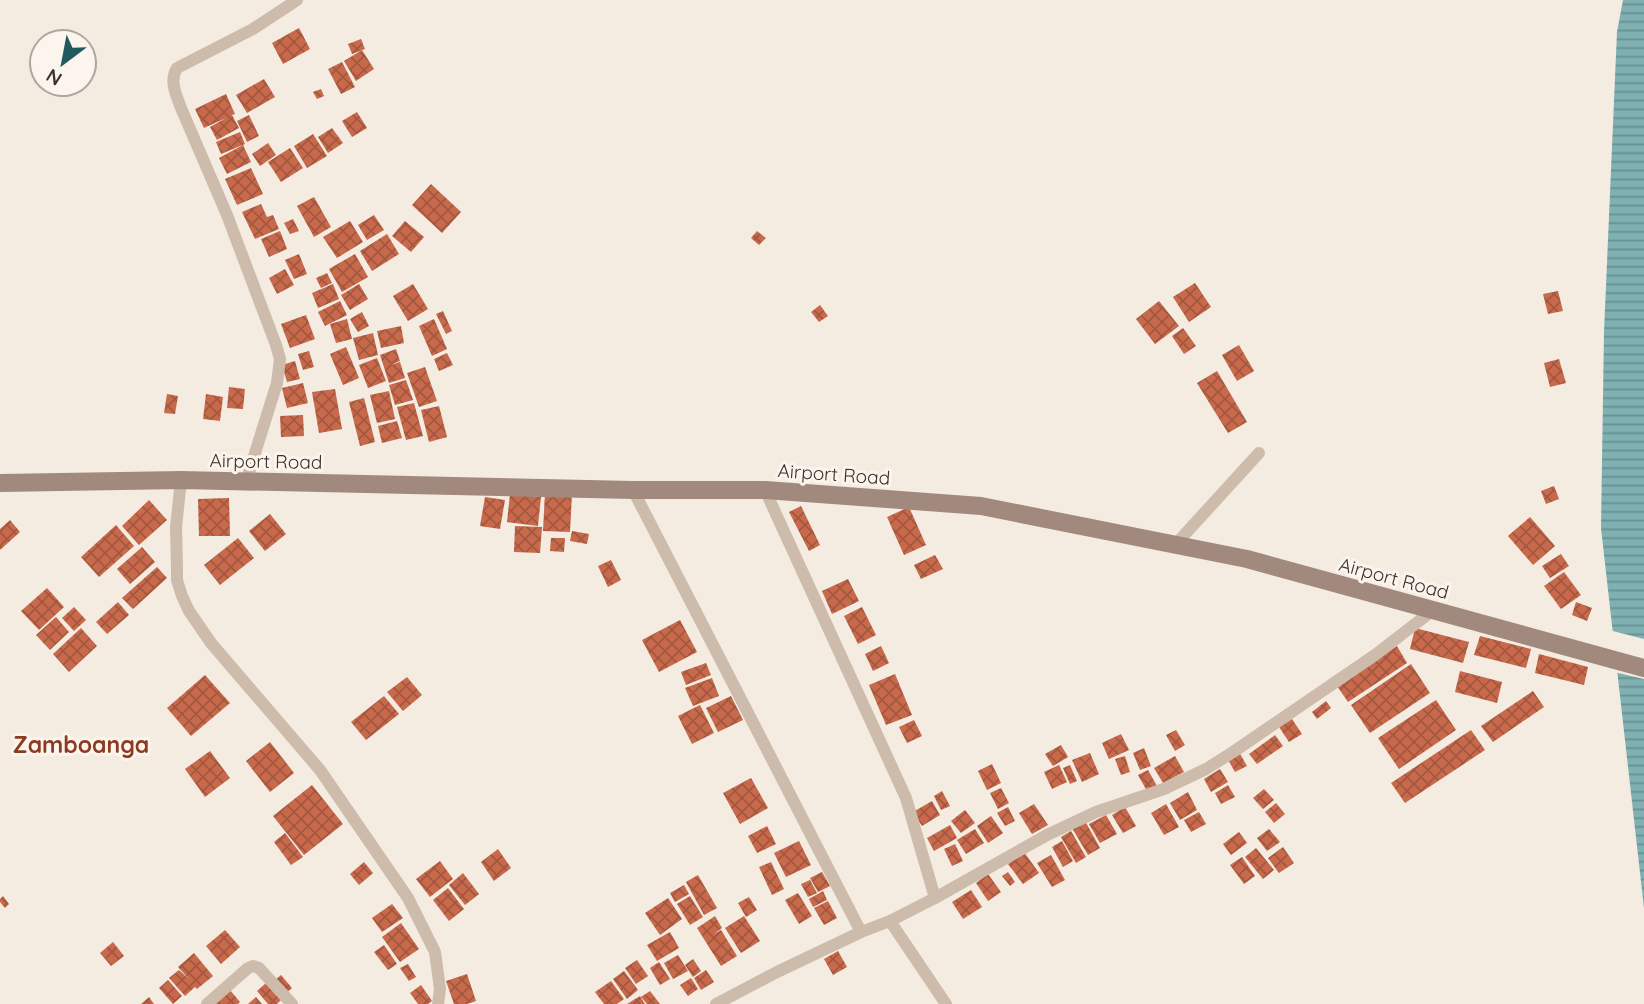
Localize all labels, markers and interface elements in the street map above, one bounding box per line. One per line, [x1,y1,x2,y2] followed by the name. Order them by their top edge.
[28,28,98,98] north arrow
[42,64,66,91] text: N
[209,448,323,474] street label: Airport Road
[777,458,891,490] street label: Airport Road
[1336,552,1452,604] street label: Airport Road
[13,730,149,759] district label: Zamboanga

